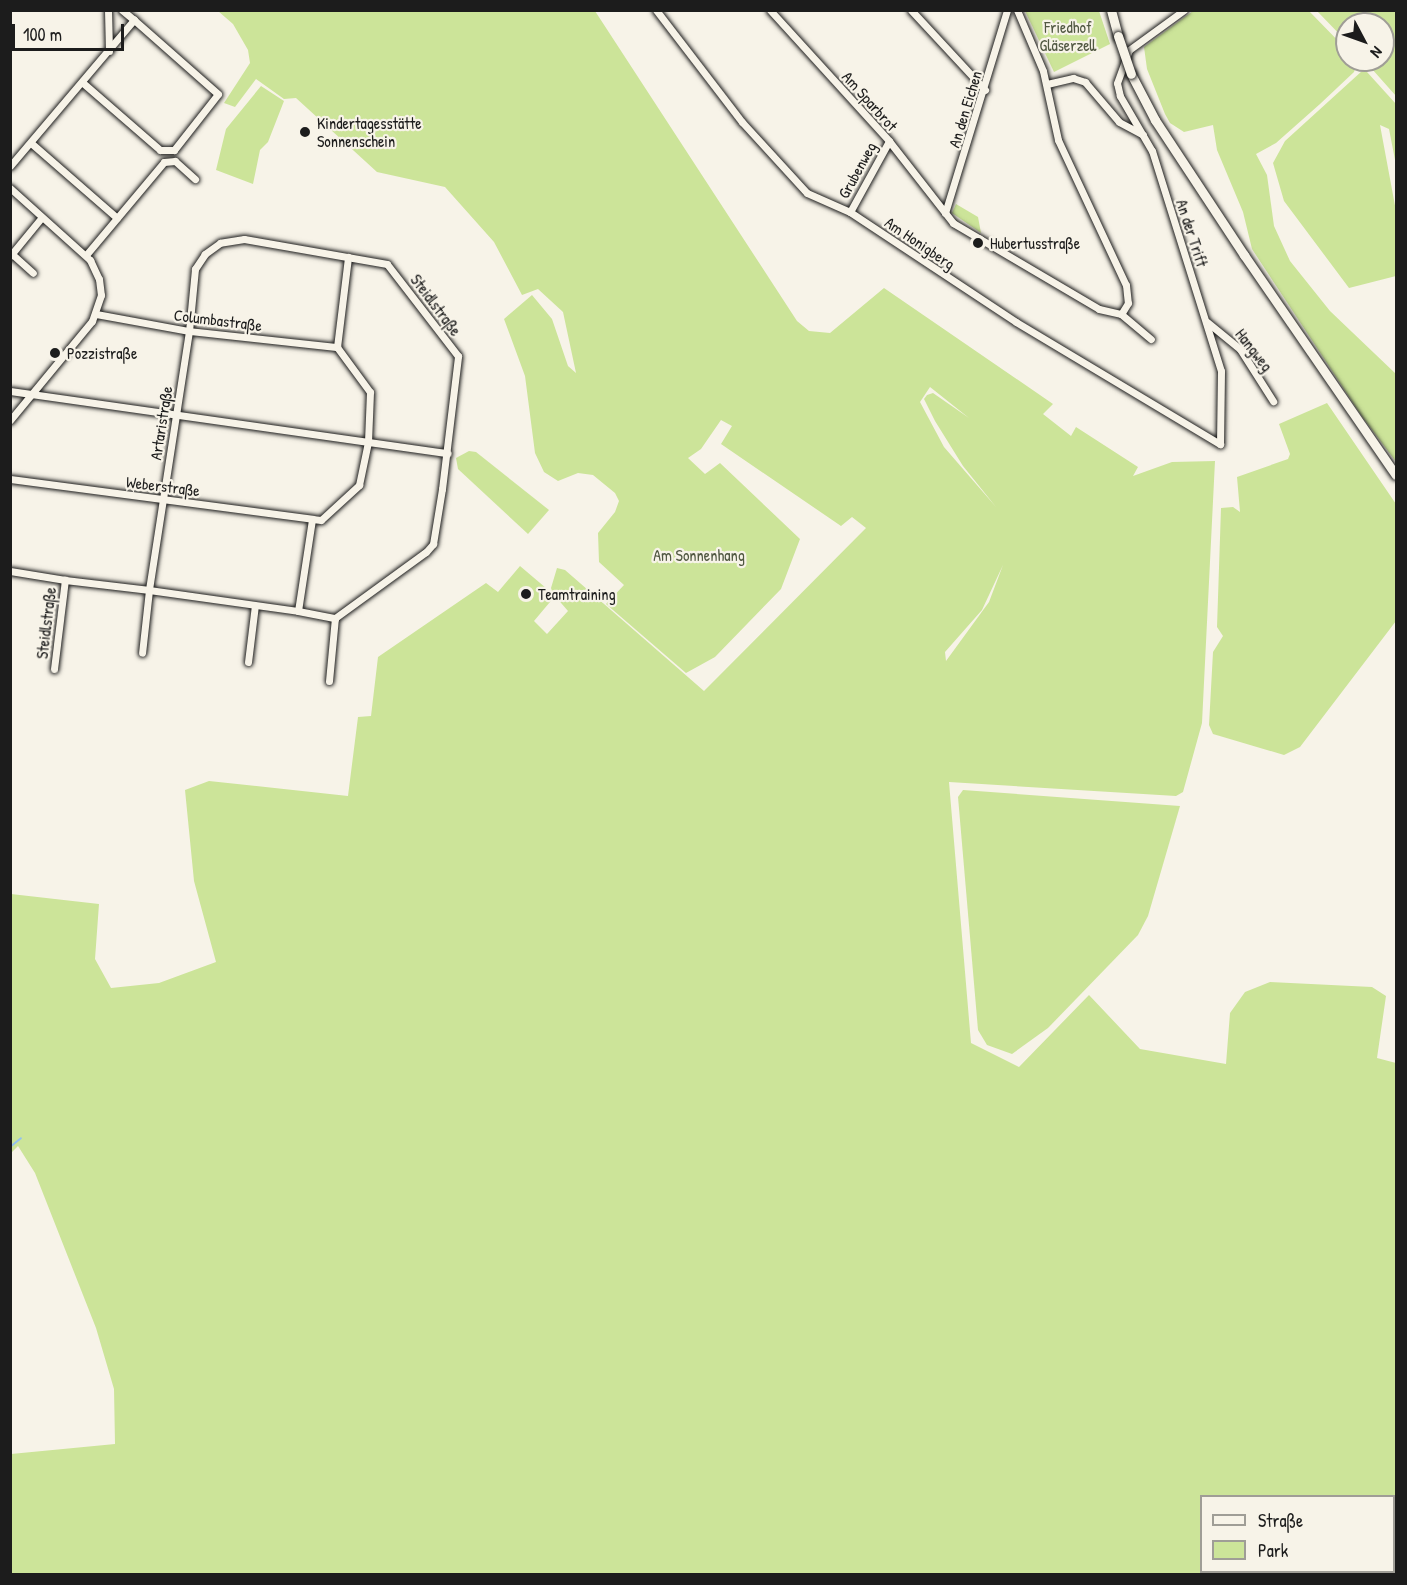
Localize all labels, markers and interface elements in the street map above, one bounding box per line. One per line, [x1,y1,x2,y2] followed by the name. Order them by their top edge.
[15,12,128,50] scale bar
[1335,12,1395,72] north arrow
[1039,17,1097,55] park label: Friedhof Gläserzell
[23,22,62,47] text: 100 m
[1366,42,1388,63] text: N
[838,67,902,135] street label: Am Sparbrot
[944,68,986,150] street label: An den Eichen
[317,113,422,151] place label: Kindertagesstätte Sonnenschein
[298,125,312,139] marker: Kindertagesstätte Sonnenschein
[834,139,880,201] street label: Grubenweg
[1172,197,1212,269] street label: An der Trift
[881,213,959,273] street label: Am Honigberg
[990,233,1080,253] place label: Hubertusstraße
[971,236,985,250] marker: Hubertusstraße
[407,270,465,340] street label: Steidlstraße
[173,305,263,335] street label: Columbastraße
[1231,325,1277,375] street label: Hangweg
[67,343,137,363] place label: Pozzistraße
[48,346,62,360] marker: Pozzistraße
[146,385,176,461] street label: Artaristraße
[125,472,201,500] street label: Weberstraße
[653,545,745,565] park label: Am Sonnenhang
[538,584,616,604] place label: Teamtraining
[32,586,60,660] street label: Steidlstraße
[519,587,533,601] marker: Teamtraining
[1200,1495,1395,1573] legend
[1258,1508,1303,1533] text: Straße
[1258,1538,1288,1563] text: Park

